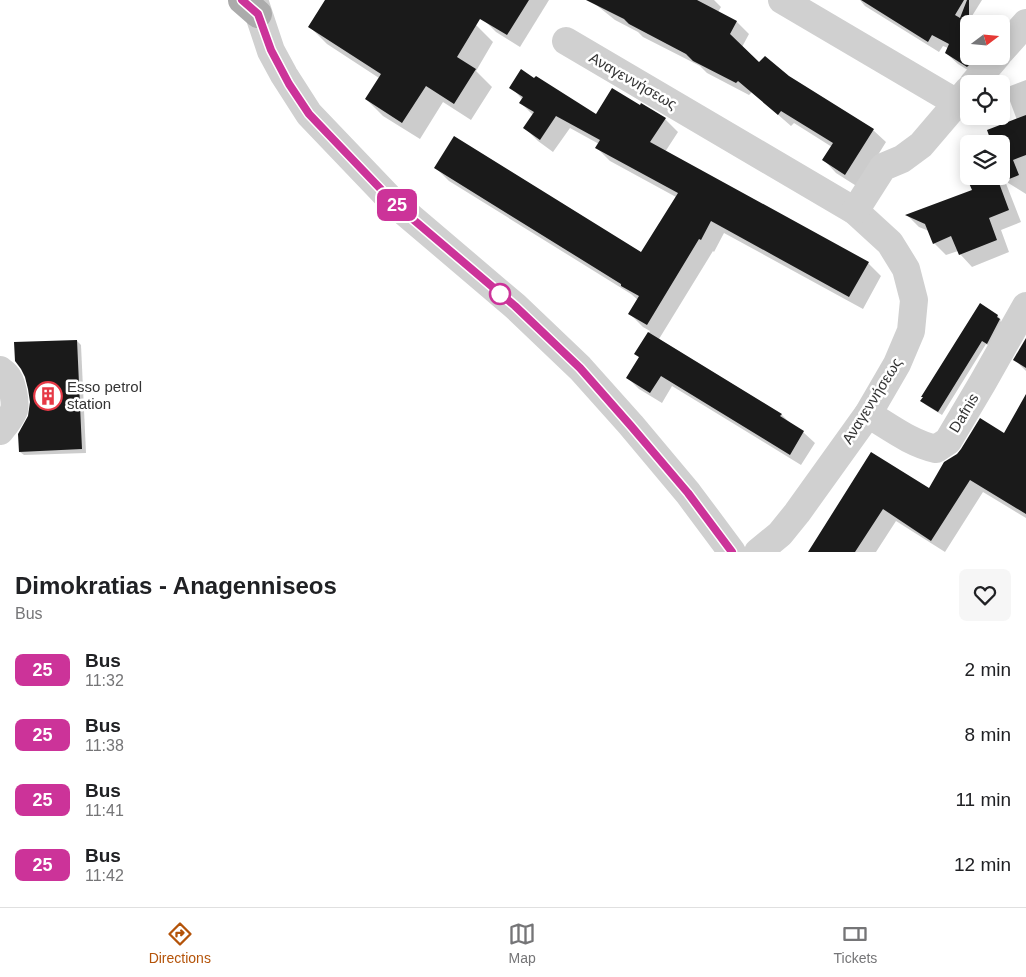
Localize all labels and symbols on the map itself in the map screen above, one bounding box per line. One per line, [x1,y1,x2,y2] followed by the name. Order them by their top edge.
[960,15,1010,65] north arrow
[586,49,680,113] street label: Αναγεννήσεως
[374,189,420,221] line badge: 25
[489,283,511,305] unlabelled marker
[838,355,905,447] street label: Αναγεννήσεως
[67,378,142,412] place label: Esso petrol station
[33,381,63,411] building icon: Esso petrol station
[945,390,982,435] street label: Dafnis

